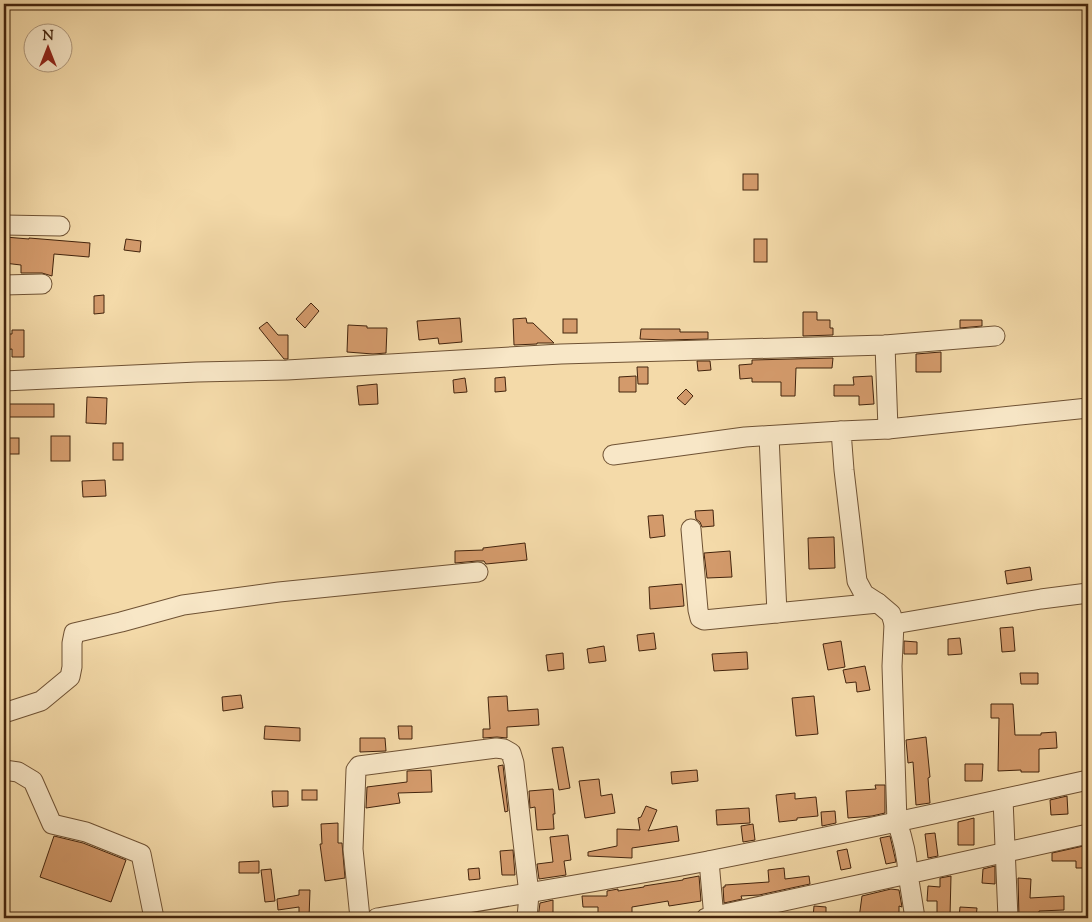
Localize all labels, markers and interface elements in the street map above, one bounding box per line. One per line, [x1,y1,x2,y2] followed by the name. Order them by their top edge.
[22,22,72,72] north arrow
[42,27,54,47] text: N

